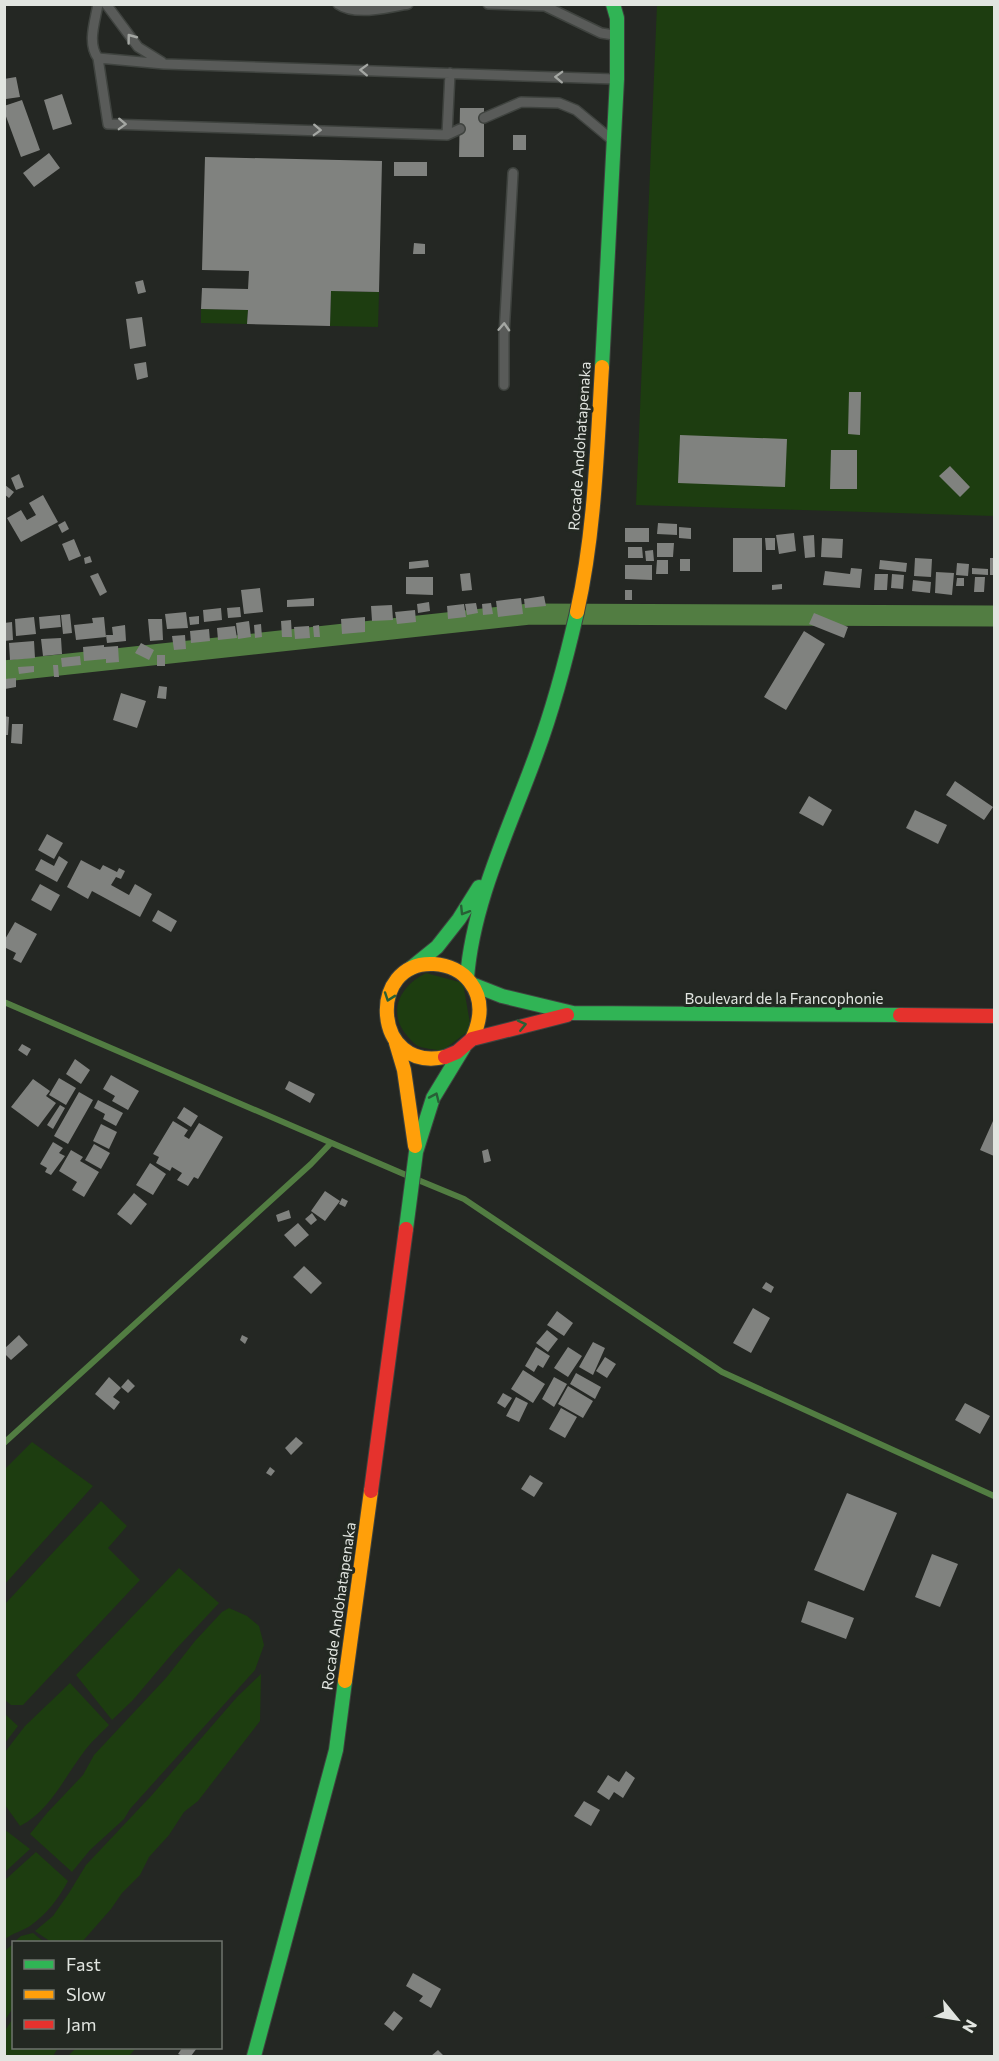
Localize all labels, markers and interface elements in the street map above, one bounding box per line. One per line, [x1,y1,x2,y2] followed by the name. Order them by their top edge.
[128,34,139,45] one-way arrow
[359,64,368,77] one-way arrow
[554,71,563,83] one-way arrow
[117,118,126,130] one-way arrow
[312,124,321,137] one-way arrow
[498,322,511,331] one-way arrow
[564,361,594,531] street label: Rocade Andohatapenaka
[460,905,472,915] one-way arrow
[684,989,884,1007] street label: Boulevard de la Francophonie
[383,991,396,1002] one-way arrow
[517,1019,527,1032] one-way arrow
[427,1092,439,1103] one-way arrow
[317,1521,359,1691] street label: Rocade Andohatapenaka
[12,1941,222,2049] legend
[66,1953,101,1975] text: Fast
[66,1983,106,2005] text: Slow
[927,1989,987,2049] north arrow
[66,2013,96,2035] text: Jam
[959,2017,982,2037] text: N

